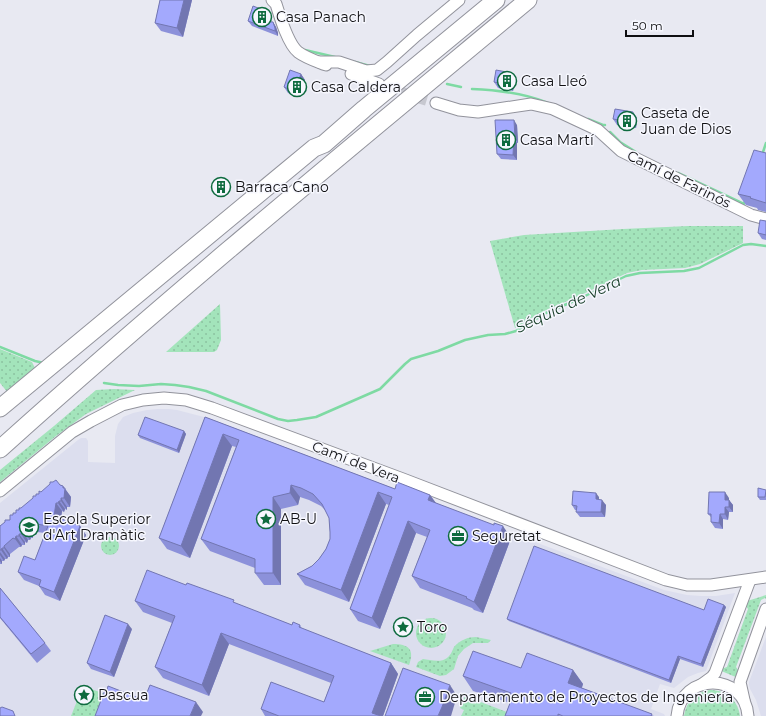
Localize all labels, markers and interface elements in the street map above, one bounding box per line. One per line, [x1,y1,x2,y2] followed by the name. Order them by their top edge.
[251,6,273,28] building icon: Casa Panach
[276,8,366,26] place label: Casa Panach
[626,12,693,38] scale bar
[632,18,663,33] text: 50 m
[496,70,518,92] building icon: Casa Lleó
[521,72,587,90] place label: Casa Lleó
[286,76,308,98] building icon: Casa Caldera
[311,78,401,96] place label: Casa Caldera
[640,104,732,138] place label: Caseta de Juan de Dios
[616,110,638,132] building icon: Caseta de Juan de Dios
[495,129,517,151] building icon: Casa Martí
[520,131,595,149] place label: Casa Martí
[624,146,734,212] street label: Camí de Farinós
[210,176,232,198] building icon: Barraca Cano
[235,178,329,196] place label: Barraca Cano
[512,271,624,337] water label: Séquia de Vera
[309,437,403,487] street label: Camí de Vera
[255,508,277,530] place icon: AB-U
[43,510,151,544] place label: Escola Superior d'Art Dramàtic
[280,510,317,528] place label: AB-U
[18,516,40,538] school or university icon: Escola Superior d'Art Dramàtic
[447,525,469,547] office icon: Seguretat
[472,527,542,545] place label: Seguretat
[392,616,414,638] place icon: Toro
[417,618,447,636] place label: Toro
[73,684,95,706] place icon: Pascua
[98,686,148,704] place label: Pascua
[414,686,436,708] office icon: Departamento de Proyectos de Ingeniería
[439,688,733,706] place label: Departamento de Proyectos de Ingeniería

